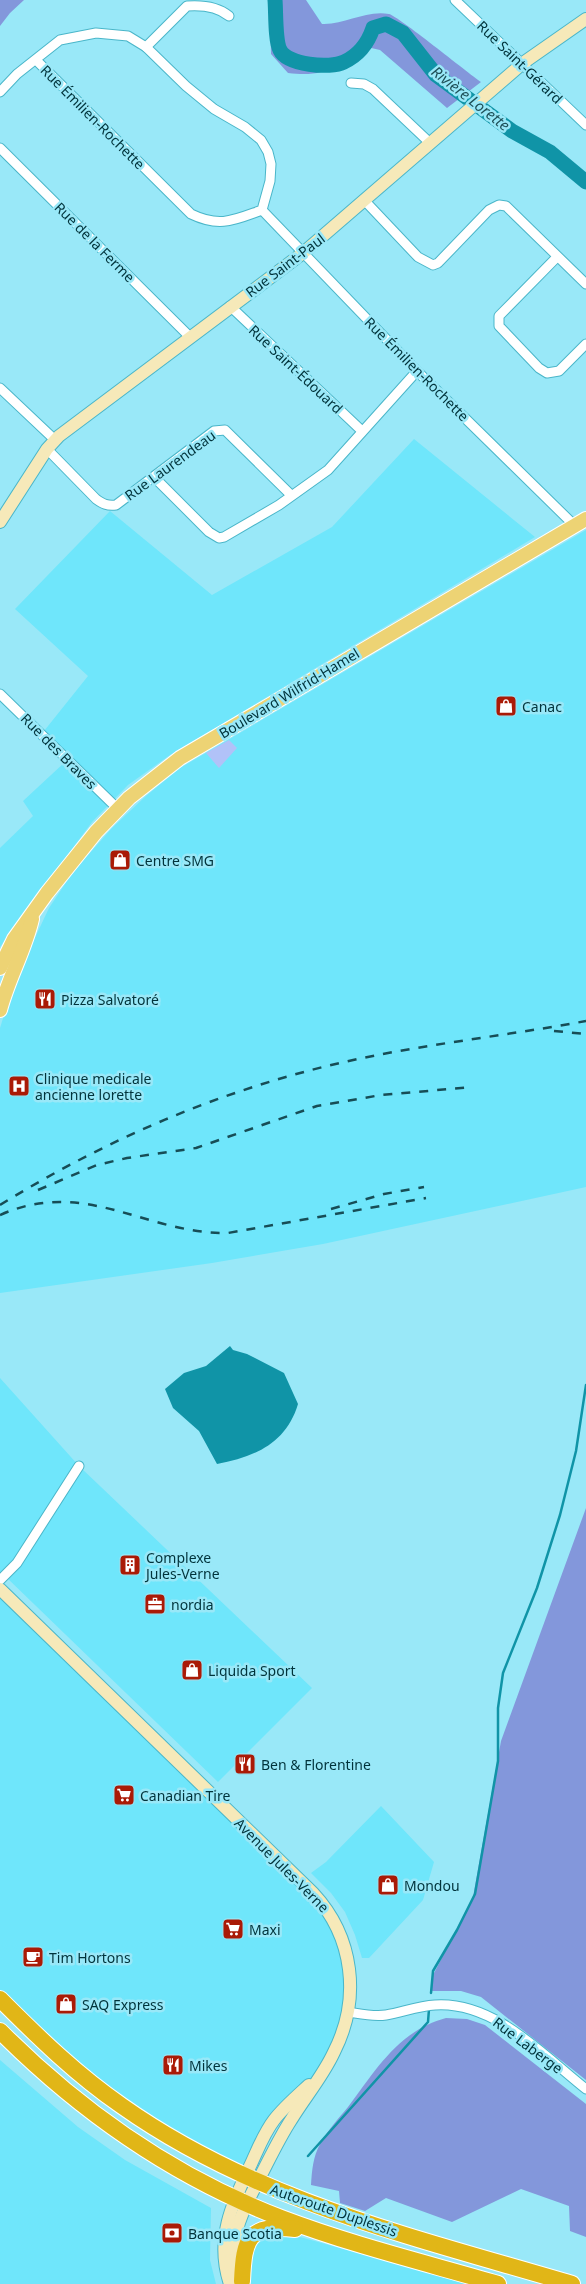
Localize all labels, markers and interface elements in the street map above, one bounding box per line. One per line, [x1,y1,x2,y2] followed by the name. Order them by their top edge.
[473,16,567,108] street label: Rue Saint-Gérard
[37,61,149,173] street label: Rue Émilien-Rochette
[428,61,515,135] water label: Rivière Lorette
[51,198,139,286] street label: Rue de la Ferme
[241,229,329,301] street label: Rue Saint-Paul
[361,313,473,425] street label: Rue Émilien-Rochette
[245,321,347,417] street label: Rue Saint-Édouard
[121,426,219,504] street label: Rue Laurendeau
[215,644,363,742] street label: Boulevard Wilfrid-Hamel
[494,694,518,718] shop icon: Canac
[522,697,562,716] place label: Canac
[17,709,101,793] street label: Rue des Braves
[108,848,132,872] shop icon: Centre SMG
[136,851,214,870] place label: Centre SMG
[33,987,57,1011] restaurant icon: Pizza Salvatoré
[61,990,159,1009] place label: Pizza Salvatoré
[35,1069,152,1104] place label: Clinique medicale ancienne lorette
[7,1074,31,1098] hospital icon: Clinique medicale ancienne lorette
[144,1548,220,1583] place label: Complexe Jules-Verne
[118,1553,142,1577] building icon: Complexe Jules-Verne
[143,1592,167,1616] office icon: nordia
[171,1595,214,1614] place label: nordia
[180,1658,204,1682] shop icon: Liquida Sport
[208,1661,296,1680] place label: Liquida Sport
[233,1752,257,1776] restaurant icon: Ben & Florentine
[261,1755,371,1774] place label: Ben & Florentine
[112,1783,136,1807] supermarket icon: Canadian Tire
[140,1786,230,1805] place label: Canadian Tire
[231,1814,333,1916] street label: Avenue Jules-Verne
[376,1873,400,1897] shop icon: Mondou
[404,1876,460,1895] place label: Mondou
[221,1917,245,1941] supermarket icon: Maxi
[249,1920,281,1939] place label: Maxi
[21,1945,45,1969] cafe icon: Tim Hortons
[49,1948,131,1967] place label: Tim Hortons
[54,1992,78,2016] shop icon: SAQ Express
[82,1995,164,2014] place label: SAQ Express
[489,2013,567,2078] street label: Rue Laberge
[161,2053,185,2077] restaurant icon: Mikes
[189,2056,228,2075] place label: Mikes
[268,2179,400,2241] street label: Autoroute Duplessis
[160,2221,184,2245] bank icon: Banque Scotia
[188,2224,282,2243] place label: Banque Scotia

